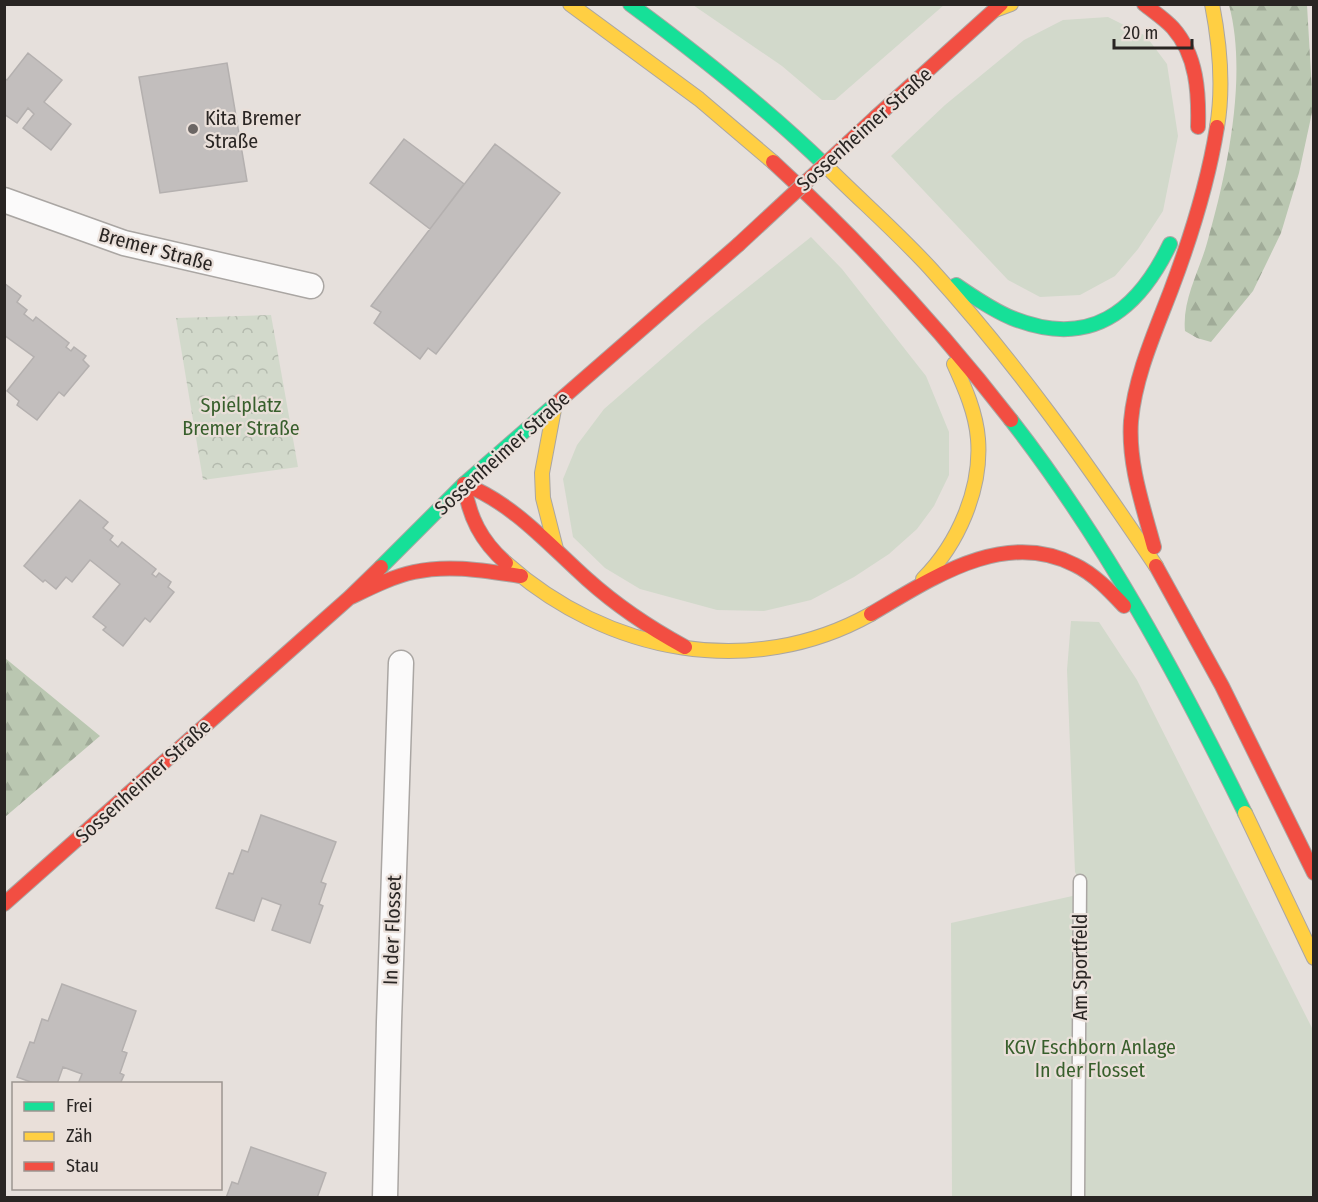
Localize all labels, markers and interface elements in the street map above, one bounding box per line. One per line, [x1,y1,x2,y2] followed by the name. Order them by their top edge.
[1114,12,1192,50] scale bar
[1123,22,1158,44] text: 20 m
[792,62,936,196] street label: Sossenheimer Straße
[205,106,301,153] place label: Kita Bremer Straße
[186,122,200,136] marker: Kita Bremer Straße
[96,222,216,276] street label: Bremer Straße
[430,386,574,520] street label: Sossenheimer Straße
[182,393,300,440] park label: Spielplatz Bremer Straße
[71,714,215,848] street label: Sossenheimer Straße
[378,874,406,986] street label: In der Flosset
[1068,914,1092,1020] street label: Am Sportfeld
[1004,1035,1176,1082] park label: KGV Eschborn Anlage In der Flosset
[12,1082,222,1190] legend
[66,1095,92,1117] text: Frei
[66,1125,93,1147] text: Zäh
[66,1155,99,1177] text: Stau

